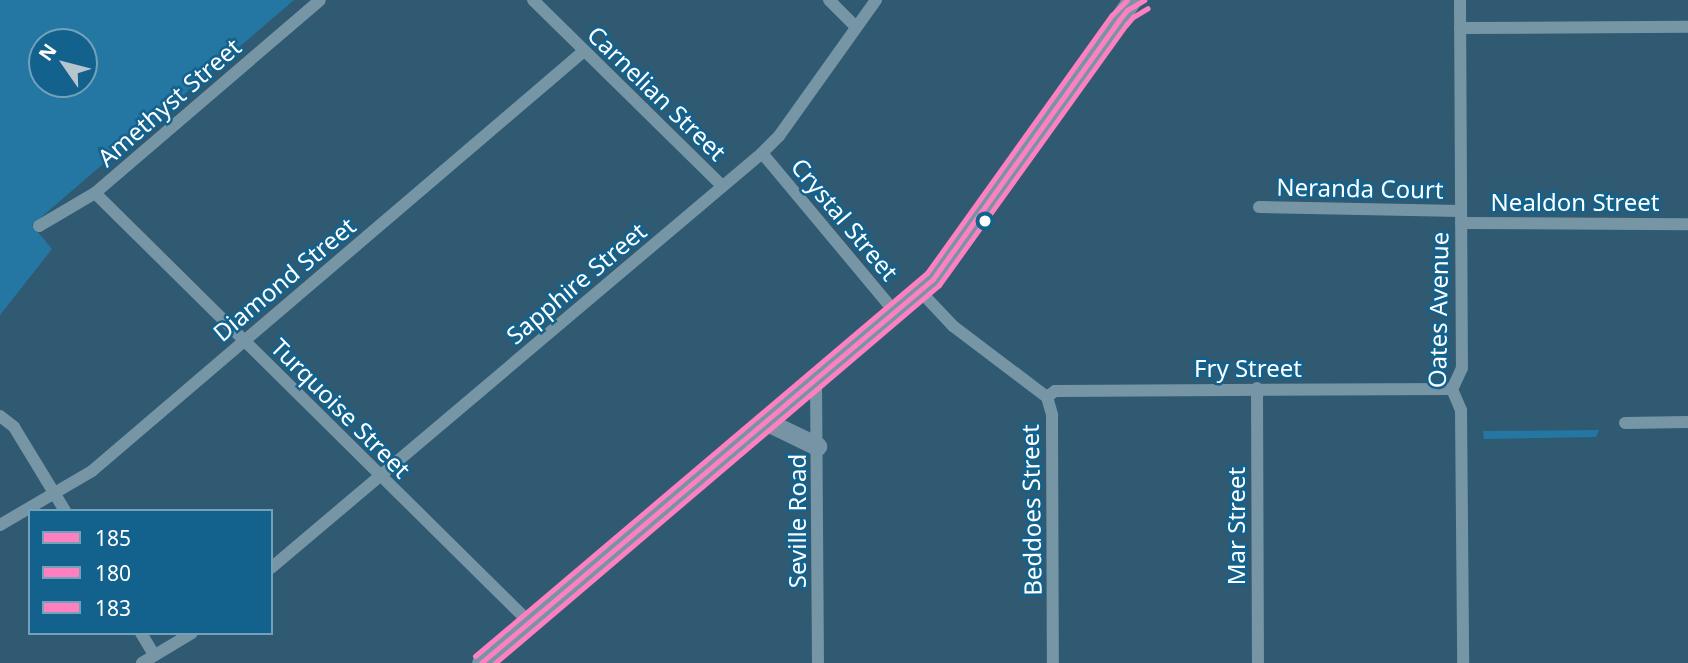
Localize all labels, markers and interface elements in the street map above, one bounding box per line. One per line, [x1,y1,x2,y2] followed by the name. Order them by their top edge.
[582,20,732,166] street label: Carnelian Street
[28,28,98,98] north arrow
[91,32,247,172] street label: Amethyst Street
[32,38,63,66] text: N
[786,152,904,286] street label: Crystal Street
[1276,172,1444,204] street label: Neranda Court
[1491,188,1659,216] street label: Nealdon Street
[207,211,361,347] street label: Diamond Street
[978,214,992,228] unlabelled marker
[500,216,652,350] street label: Sapphire Street
[1422,232,1454,388] street label: Oates Avenue
[265,332,417,484] street label: Turquoise Street
[1194,354,1302,382] street label: Fry Street
[1015,424,1047,596] street label: Beddoes Street
[783,454,811,588] street label: Seville Road
[1222,467,1250,585] street label: Mar Street
[28,509,273,635] legend
[95,524,131,552] text: 185
[95,559,131,587] text: 180
[95,594,131,622] text: 183

